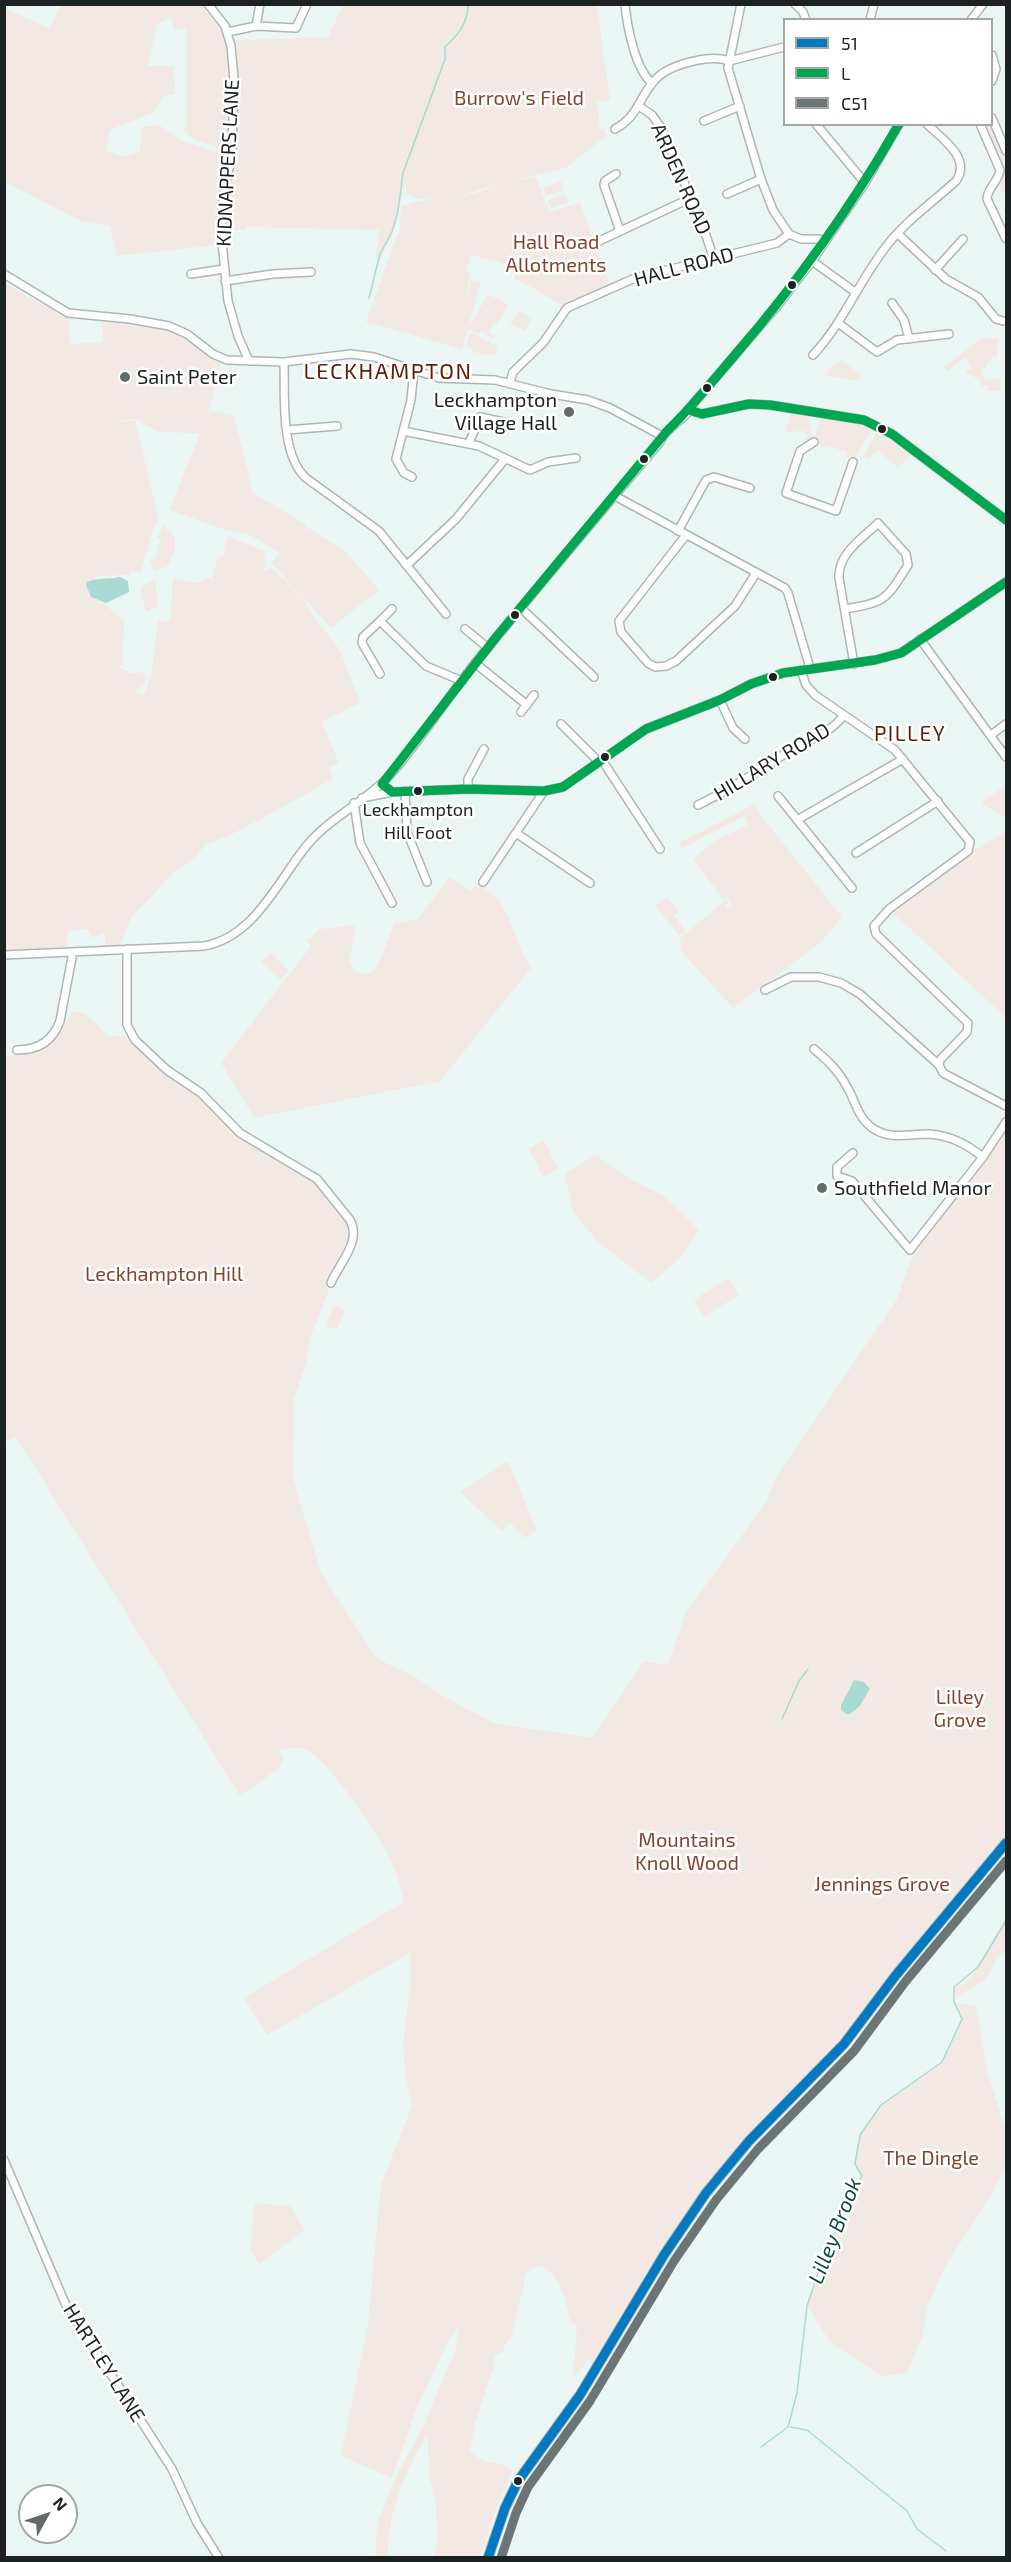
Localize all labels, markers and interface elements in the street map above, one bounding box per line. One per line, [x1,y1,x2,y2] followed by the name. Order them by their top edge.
[783,18,993,126] legend
[841,32,858,54] text: 51
[841,62,850,84] text: L
[212,79,244,247] street label: KIDNAPPERS LANE
[454,86,584,110] park label: Burrow's Field
[841,92,868,114] text: C51
[646,120,716,238] street label: ARDEN ROAD
[506,230,606,277] park label: Hall Road Allotments
[632,242,736,292] street label: HALL ROAD
[786,279,798,291] unlabelled marker
[304,359,472,385] district label: LECKHAMPTON
[137,365,237,389] place label: Saint Peter
[118,370,132,384] marker: Saint Peter
[701,382,713,394] unlabelled marker
[434,388,557,435] place label: Leckhampton Village Hall
[562,405,576,419] marker: Leckhampton Village Hall
[876,423,888,435] unlabelled marker
[638,453,650,465] unlabelled marker
[509,609,521,621] unlabelled marker
[767,671,779,683] unlabelled marker
[710,718,834,806] street label: HILLARY ROAD
[874,721,946,747] district label: PILLEY
[599,751,611,763] unlabelled marker
[412,785,424,797] marker: Leckhampton Hill Foot
[363,799,473,842] place label: Leckhampton Hill Foot
[834,1176,991,1200] place label: Southfield Manor
[815,1181,829,1195] marker: Southfield Manor
[85,1262,243,1286] park label: Leckhampton Hill
[934,1685,986,1732] park label: Lilley Grove
[635,1828,739,1875] park label: Mountains Knoll Wood
[814,1872,950,1896] park label: Jennings Grove
[883,2146,979,2170] park label: The Dingle
[803,2175,867,2287] water label: Lilley Brook
[58,2299,150,2427] street label: HARTLEY LANE
[512,2475,524,2487] unlabelled marker
[18,2484,78,2544] north arrow
[50,2493,72,2514] text: N

